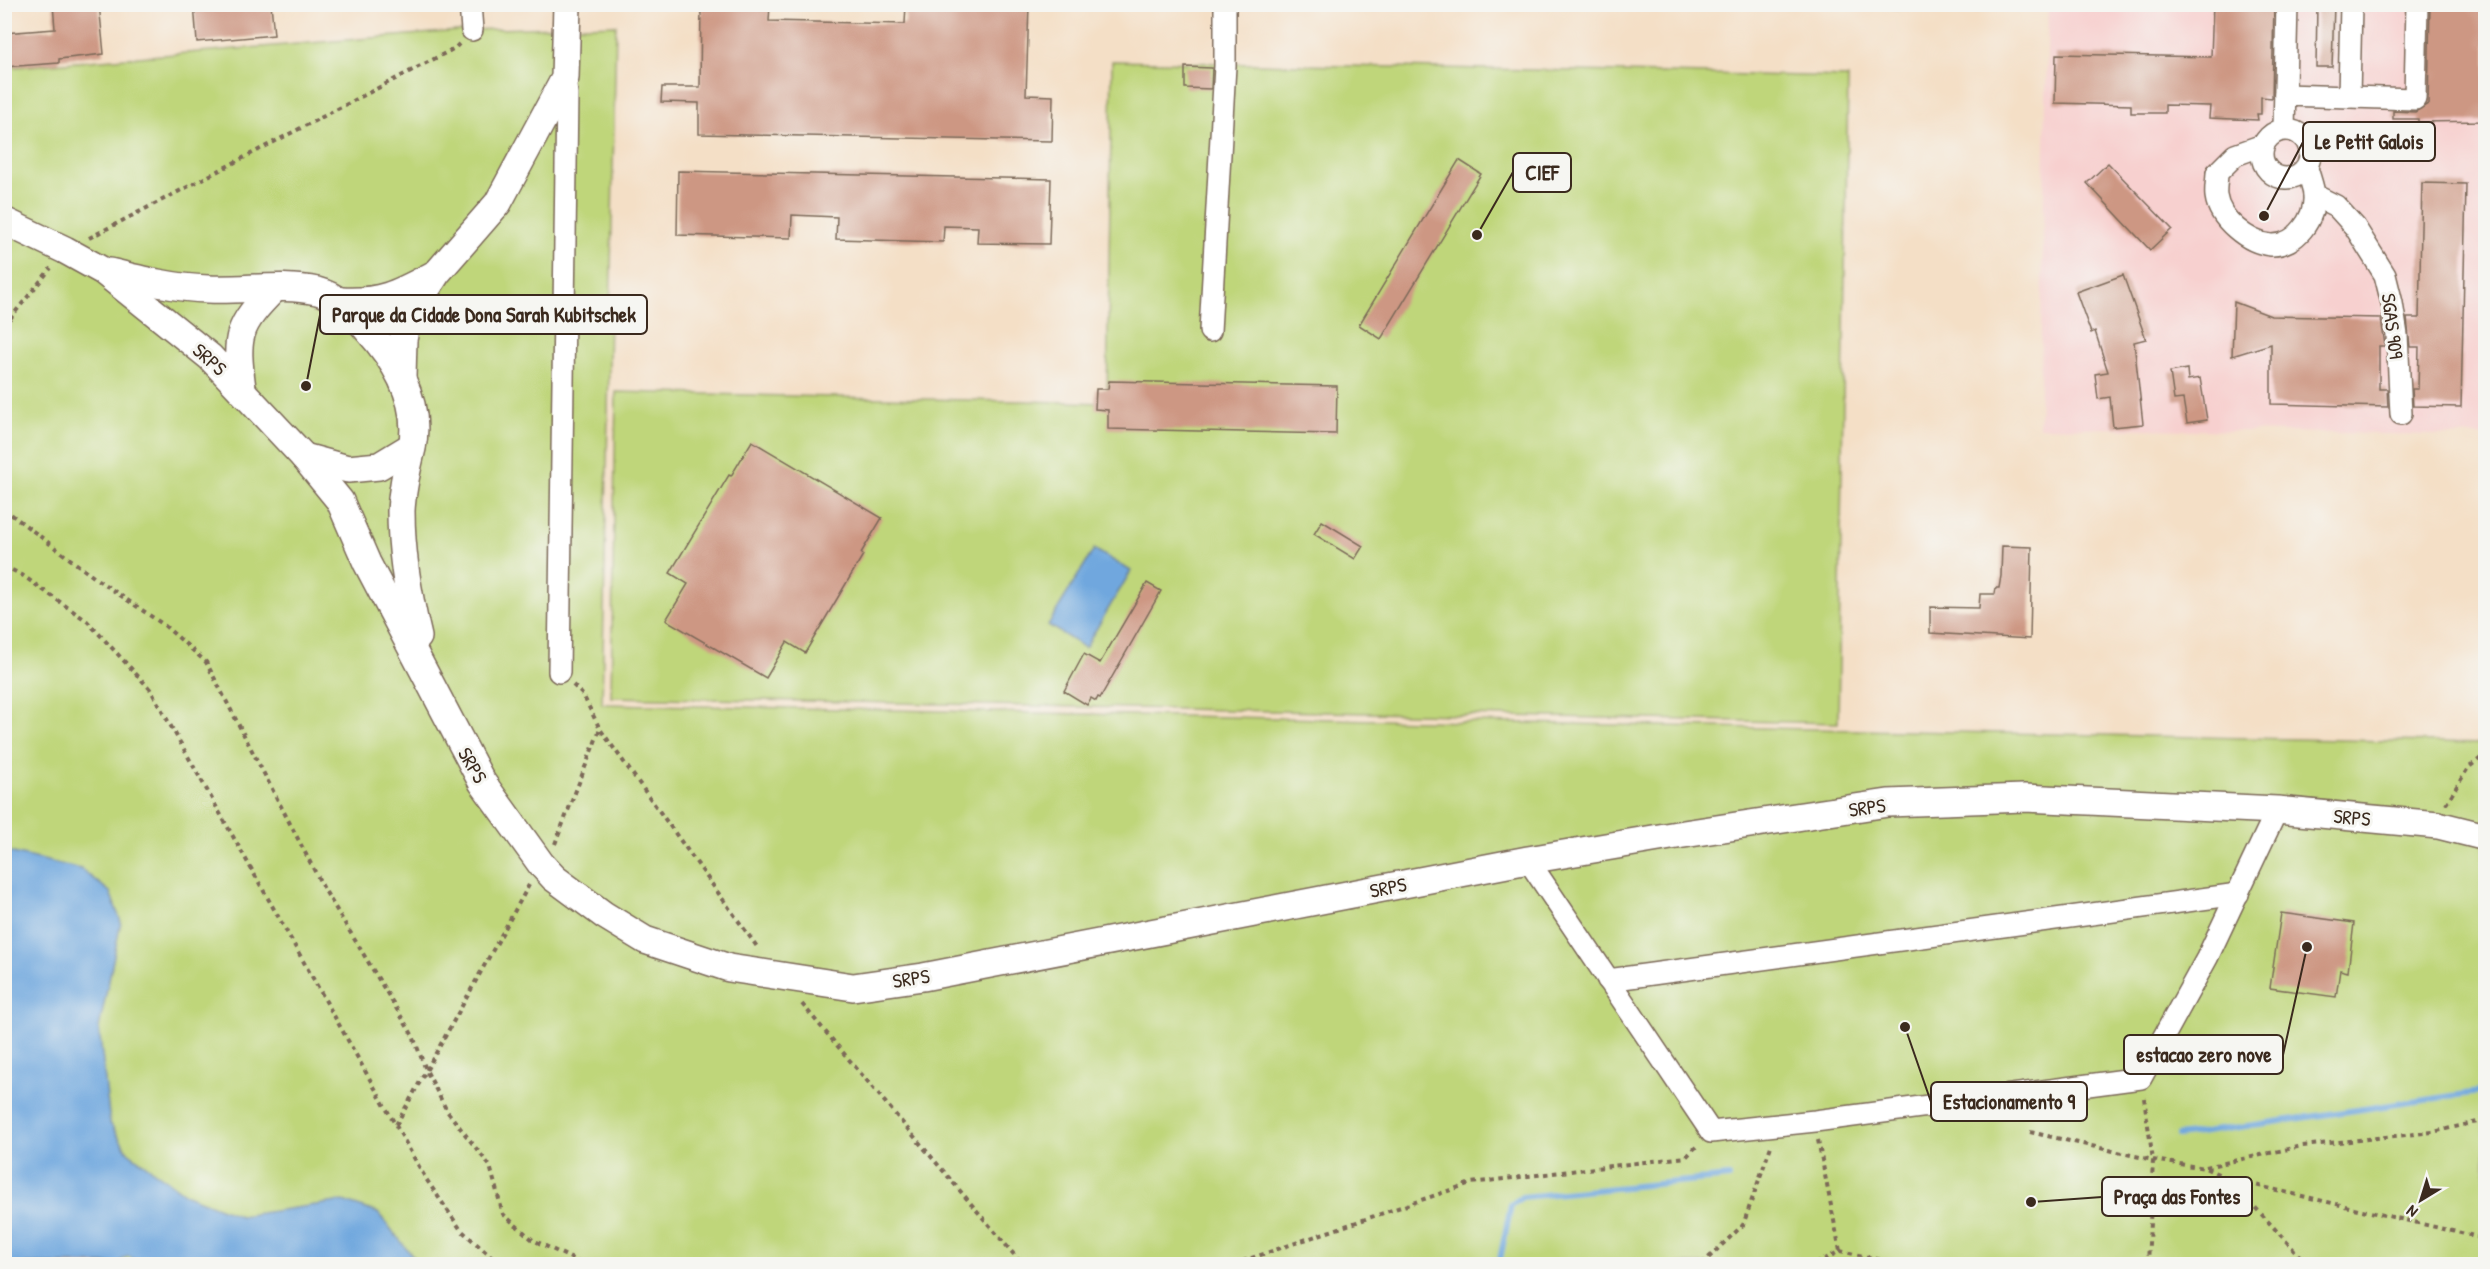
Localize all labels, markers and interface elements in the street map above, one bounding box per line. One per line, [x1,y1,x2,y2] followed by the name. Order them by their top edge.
[2303,122,2435,161] callout: Le Petit Galois
[2315,127,2423,156] text: Le Petit Galois
[1513,153,1571,192] callout: CIEF
[1525,158,1560,187] text: CIEF
[2376,292,2410,360] street label: SGAS 909
[320,295,647,334] callout: Parque da Cidade Dona Sarah Kubitschek
[332,300,636,330] text: Parque da Cidade Dona Sarah Kubitschek
[187,337,233,381] street label: SRPS
[452,742,494,788] street label: SRPS
[1847,791,1887,823] street label: SRPS
[2332,802,2372,832] street label: SRPS
[1367,870,1409,904] street label: SRPS
[891,962,931,994] street label: SRPS
[2124,1035,2283,1074] callout: estacao zero nove
[2136,1040,2272,1069] text: estacao zero nove
[1931,1082,2087,1121] callout: Estacionamento 9
[1943,1087,2075,1116] text: Estacionamento 9
[2391,1170,2451,1230] north arrow
[2102,1177,2252,1216] callout: Praça das Fontes
[2114,1182,2240,1211] text: Praça das Fontes
[2401,1200,2422,1223] text: N

